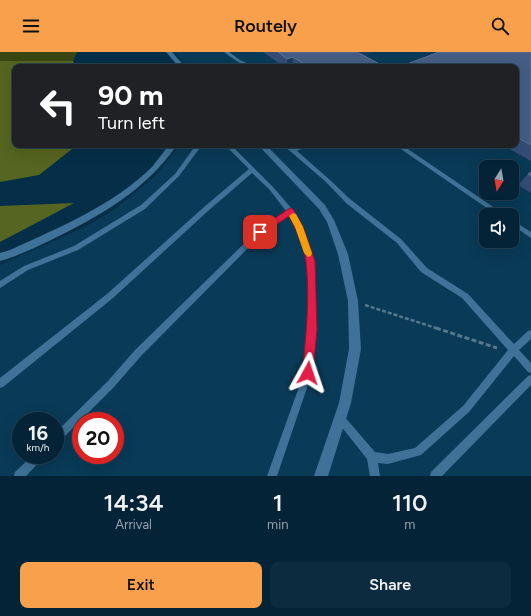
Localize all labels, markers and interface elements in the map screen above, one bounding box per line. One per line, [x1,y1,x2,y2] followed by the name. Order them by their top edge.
[20,15,42,37] icon: menu
[234,15,297,37] text: Routely
[489,15,511,37] icon: search
[98,78,163,112] text: 90 m
[32,80,84,132] icon: left
[98,112,165,134] text: Turn left
[479,160,519,200] north arrow
[479,160,519,248] map controls
[479,208,519,248] button: sound
[243,215,277,249] pin
[249,221,271,243] icon: arrive
[287,352,329,394] position arrow
[72,412,124,464] speed limit sign: 20
[28,421,48,445] text: 16
[27,441,49,454] text: km/h
[103,488,164,517] text: 14:34
[273,488,283,517] text: 1
[392,488,428,517] text: 110
[115,517,152,532] text: Arrival
[267,517,288,532] text: min
[404,517,415,532] text: m
[20,562,262,608] button: Exit
[270,562,511,608] button: Share

